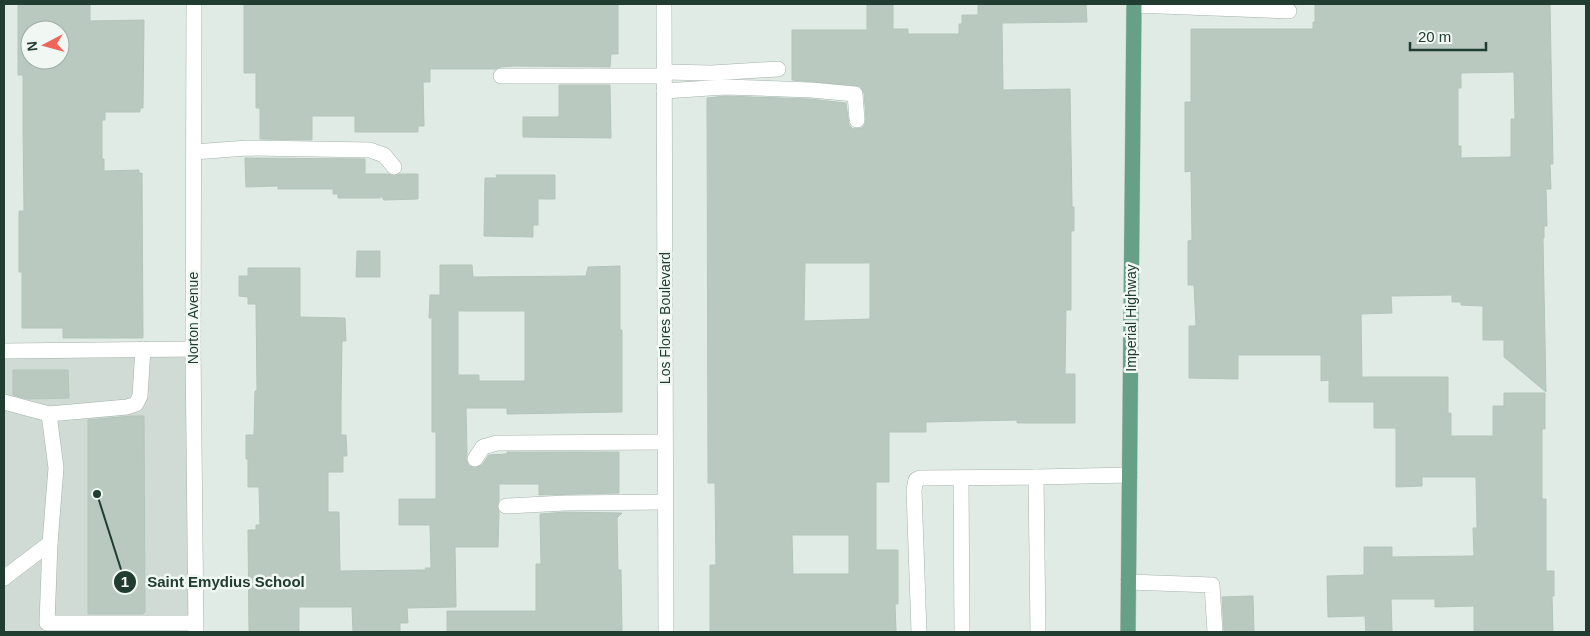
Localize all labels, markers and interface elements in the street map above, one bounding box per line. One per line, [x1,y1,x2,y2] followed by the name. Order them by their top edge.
[20,20,70,70] north arrow
[1410,20,1486,52] scale bar
[1418,28,1451,45] text: 20 m
[24,40,41,52] text: N
[657,252,673,384] street label: Los Flores Boulevard
[1123,264,1139,372] street label: Imperial Highway
[185,272,201,364] street label: Norton Avenue
[113,567,315,597] callout: Saint Emydius School
[121,573,129,590] text: 1
[147,573,305,590] text: Saint Emydius School

